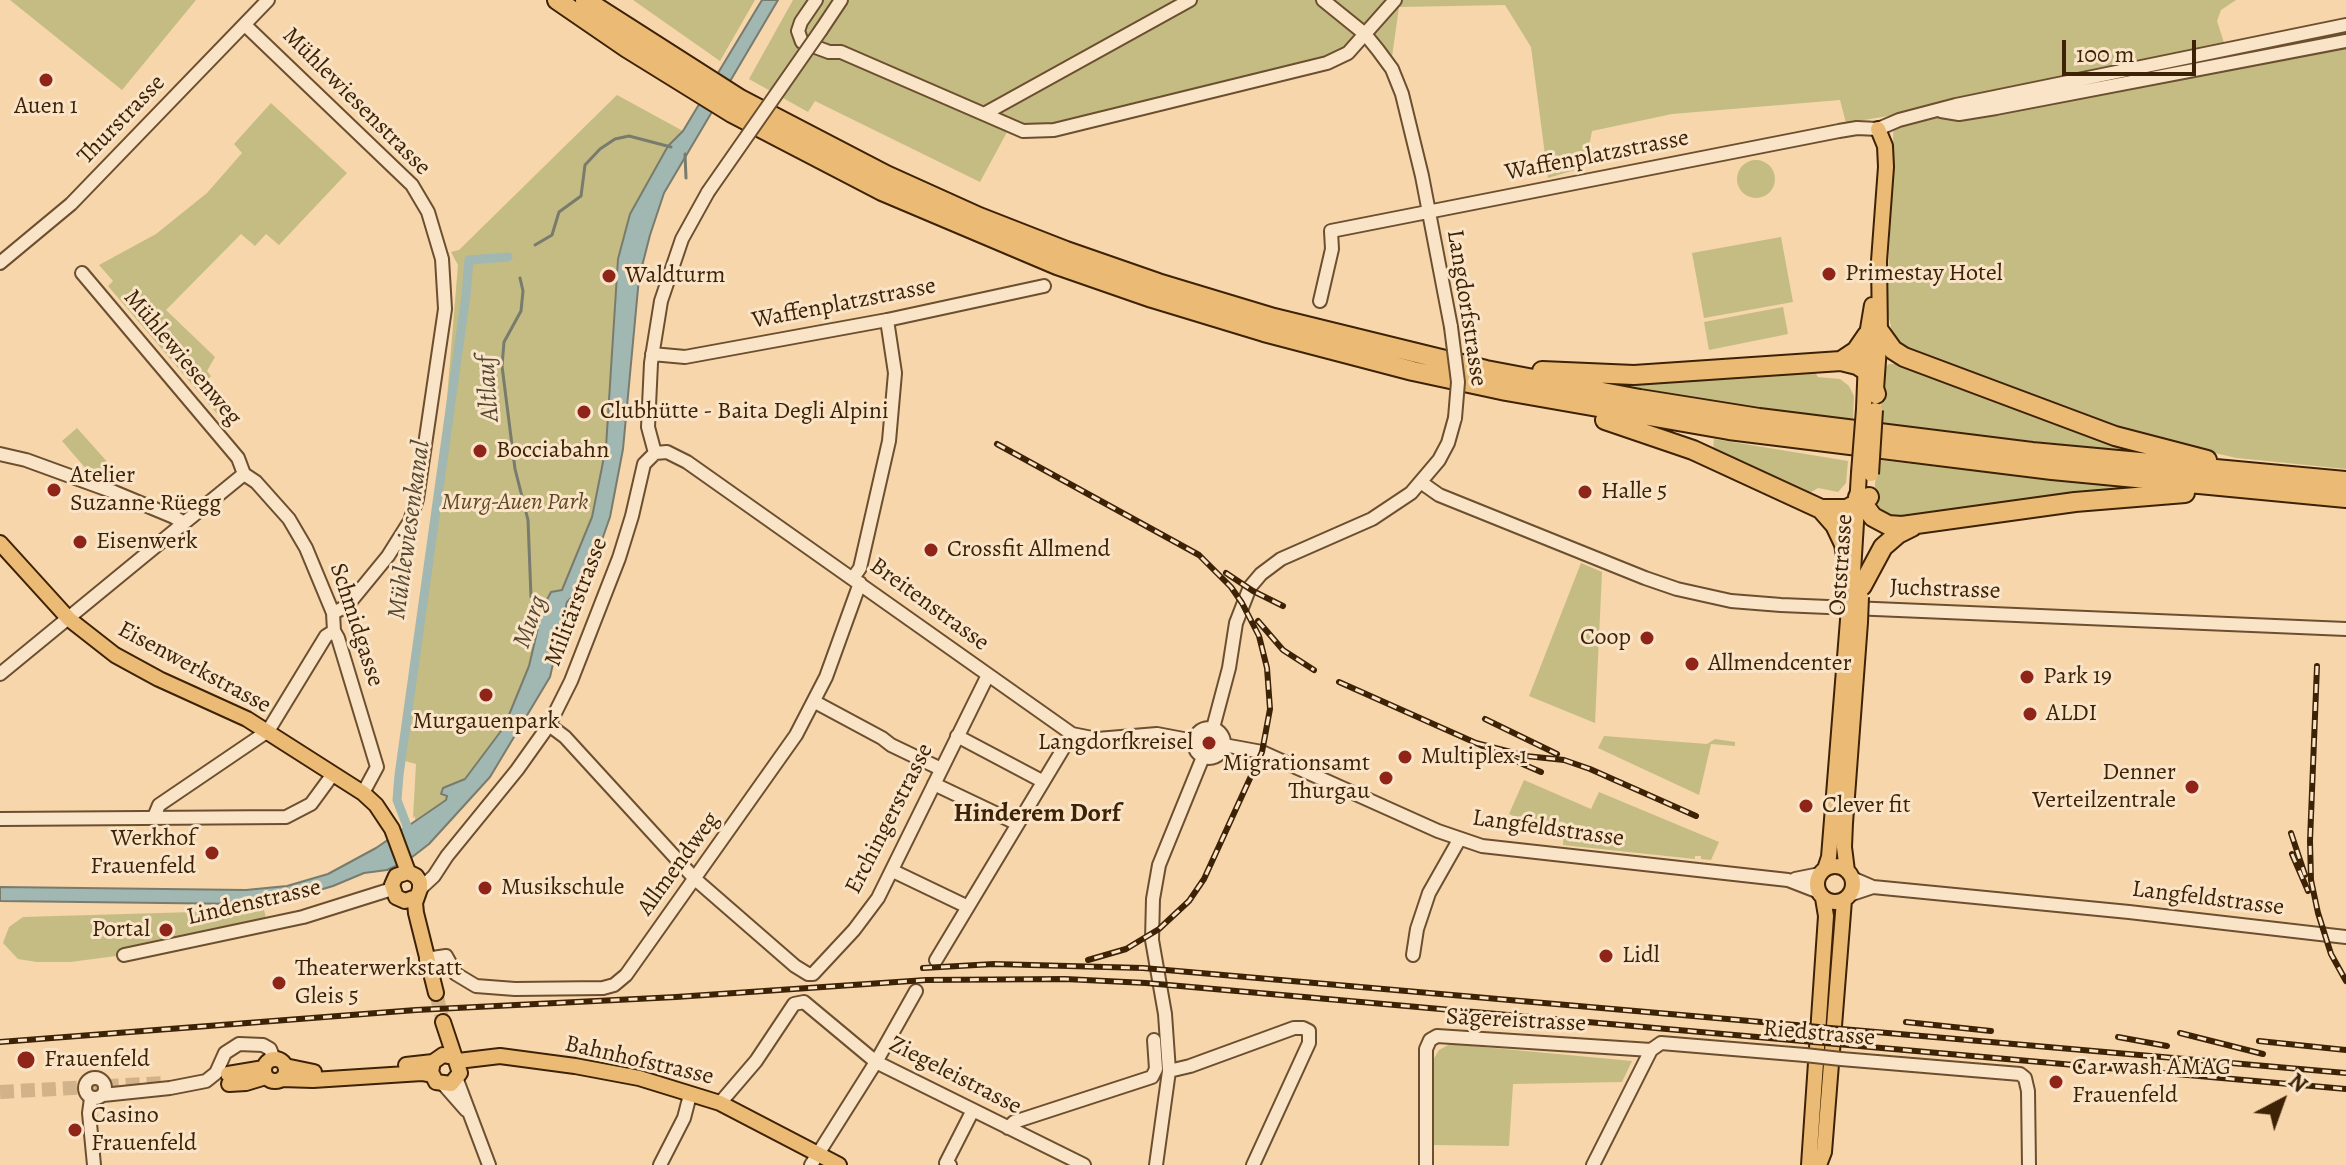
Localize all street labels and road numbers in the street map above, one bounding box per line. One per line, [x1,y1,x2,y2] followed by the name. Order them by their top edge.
[276,22,436,182] street label: Mühlewiesenstrasse
[72,69,172,171] street label: Thurstrasse
[1503,124,1691,188] street label: Waffenplatzstrasse
[1439,228,1493,388] street label: Langdorfstrasse
[750,272,938,336] street label: Waffenplatzstrasse
[117,284,247,432] street label: Mühlewiesenweg
[1824,513,1860,617] street label: Oststrasse
[539,534,615,670] street label: Militärstrasse
[864,552,994,658] street label: Breitenstrasse
[323,560,389,690] street label: Schmidgasse
[1889,574,2001,606] street label: Juchstrasse
[112,616,276,720] street label: Eisenwerkstrasse
[840,739,940,899] street label: Erchingerstrasse
[1470,804,1626,854] street label: Langfeldstrasse
[632,807,726,921] street label: Allmendweg
[184,874,324,932] street label: Lindenstrasse
[2130,875,2286,923] street label: Langfeldstrasse
[1445,1003,1587,1039] street label: Sägereistrasse
[1762,1015,1876,1053] street label: Riedstrasse
[562,1030,716,1092] street label: Bahnhofstrasse
[884,1030,1026,1122] street label: Ziegeleistrasse

